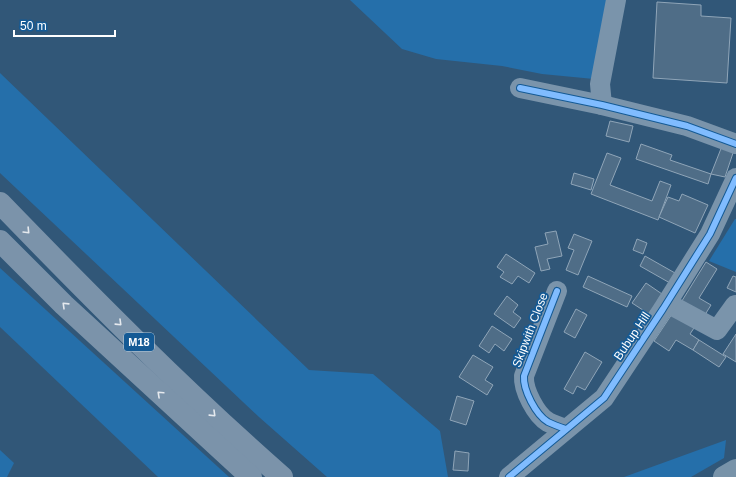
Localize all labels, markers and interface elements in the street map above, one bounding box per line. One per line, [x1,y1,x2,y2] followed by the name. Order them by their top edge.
[14,12,115,38] scale bar
[20,19,47,33] text: 50 m
[22,226,30,234] one-way arrow
[509,290,551,369] street label: Skipwith Close
[62,303,70,310] one-way arrow
[611,309,653,363] street label: Bubup Hill
[114,318,122,326] one-way arrow
[124,333,154,351] road number: M18
[157,391,165,398] one-way arrow
[208,409,216,416] one-way arrow

